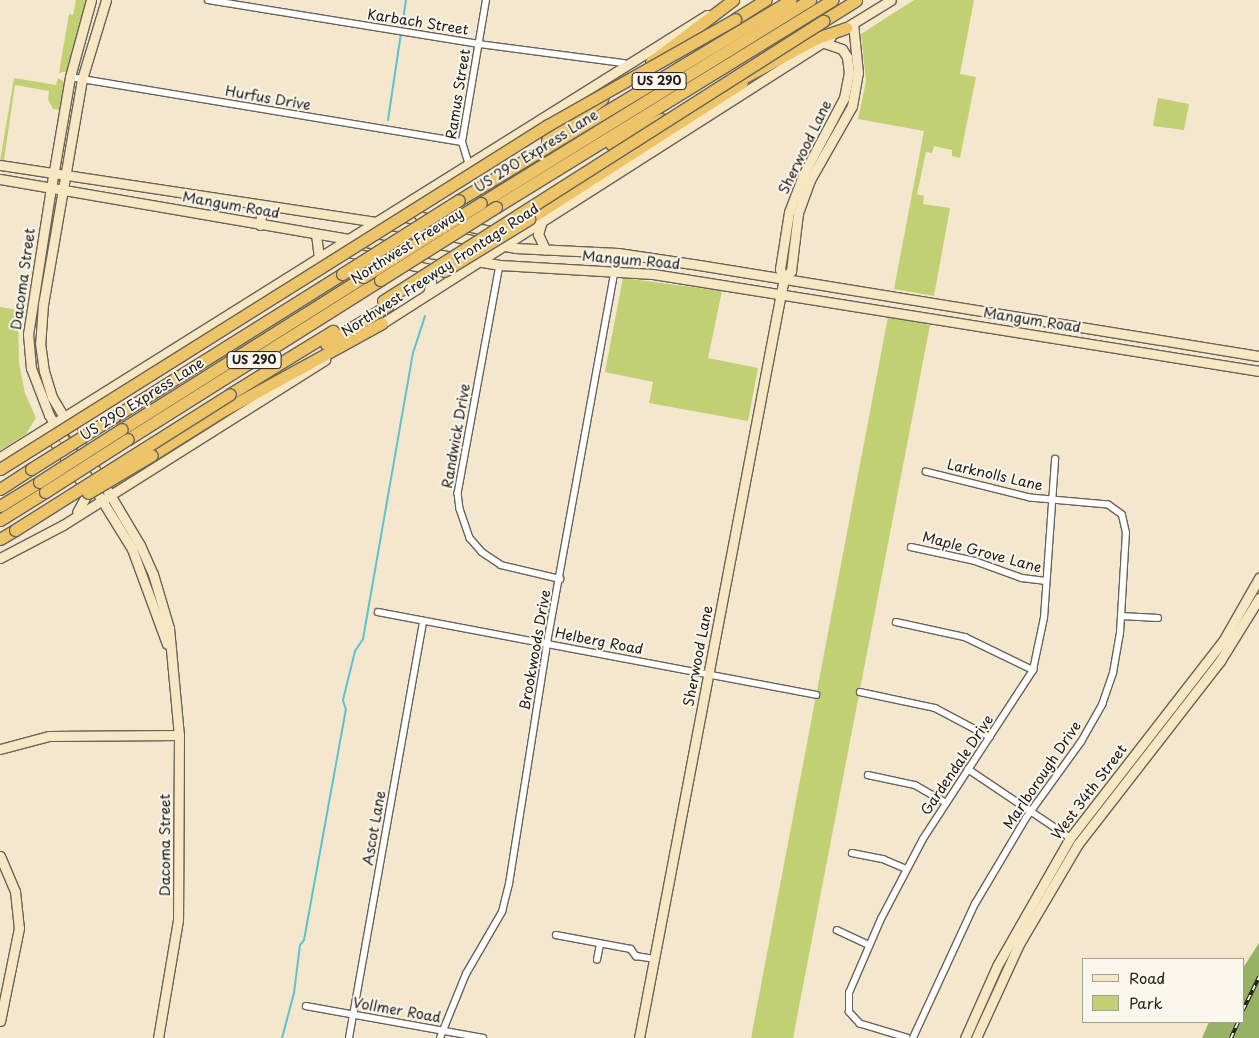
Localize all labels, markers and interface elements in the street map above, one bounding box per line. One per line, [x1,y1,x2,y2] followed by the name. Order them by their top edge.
[366,6,470,38] street label: Karbach Street
[443,48,473,140] street label: Ramus Street
[632,72,686,90] road number: US 290
[224,82,312,114] street label: Hurfus Drive
[775,97,835,197] street label: Sherwood Lane
[470,105,602,197] street label: US 290 Express Lane
[181,188,281,222] street label: Mangum Road
[337,199,543,341] street label: Northwest Freeway Frontage Road
[347,204,467,288] street label: Northwest Freeway
[8,227,38,331] street label: Dacoma Street
[581,247,681,273] street label: Mangum Road
[982,304,1082,336] street label: Mangum Road
[226,350,282,370] road number: US 290
[76,353,208,445] street label: US 290 Express Lane
[439,383,473,489] street label: Randwick Drive
[945,456,1045,494] street label: Larknolls Lane
[920,528,1044,576] street label: Maple Grove Lane
[516,588,554,712] street label: Brookwoods Drive
[680,604,716,708] street label: Sherwood Lane
[553,624,645,658] street label: Helberg Road
[917,711,997,819] street label: Gardendale Drive
[1000,718,1084,832] street label: Marlborough Drive
[1047,741,1131,843] street label: West 34th Street
[359,789,389,867] street label: Ascot Lane
[157,794,173,896] street label: Dacoma Street
[1082,958,1244,1023] legend
[1129,966,1165,989] text: Road
[1129,991,1163,1014] text: Park
[352,994,442,1026] street label: Vollmer Road

